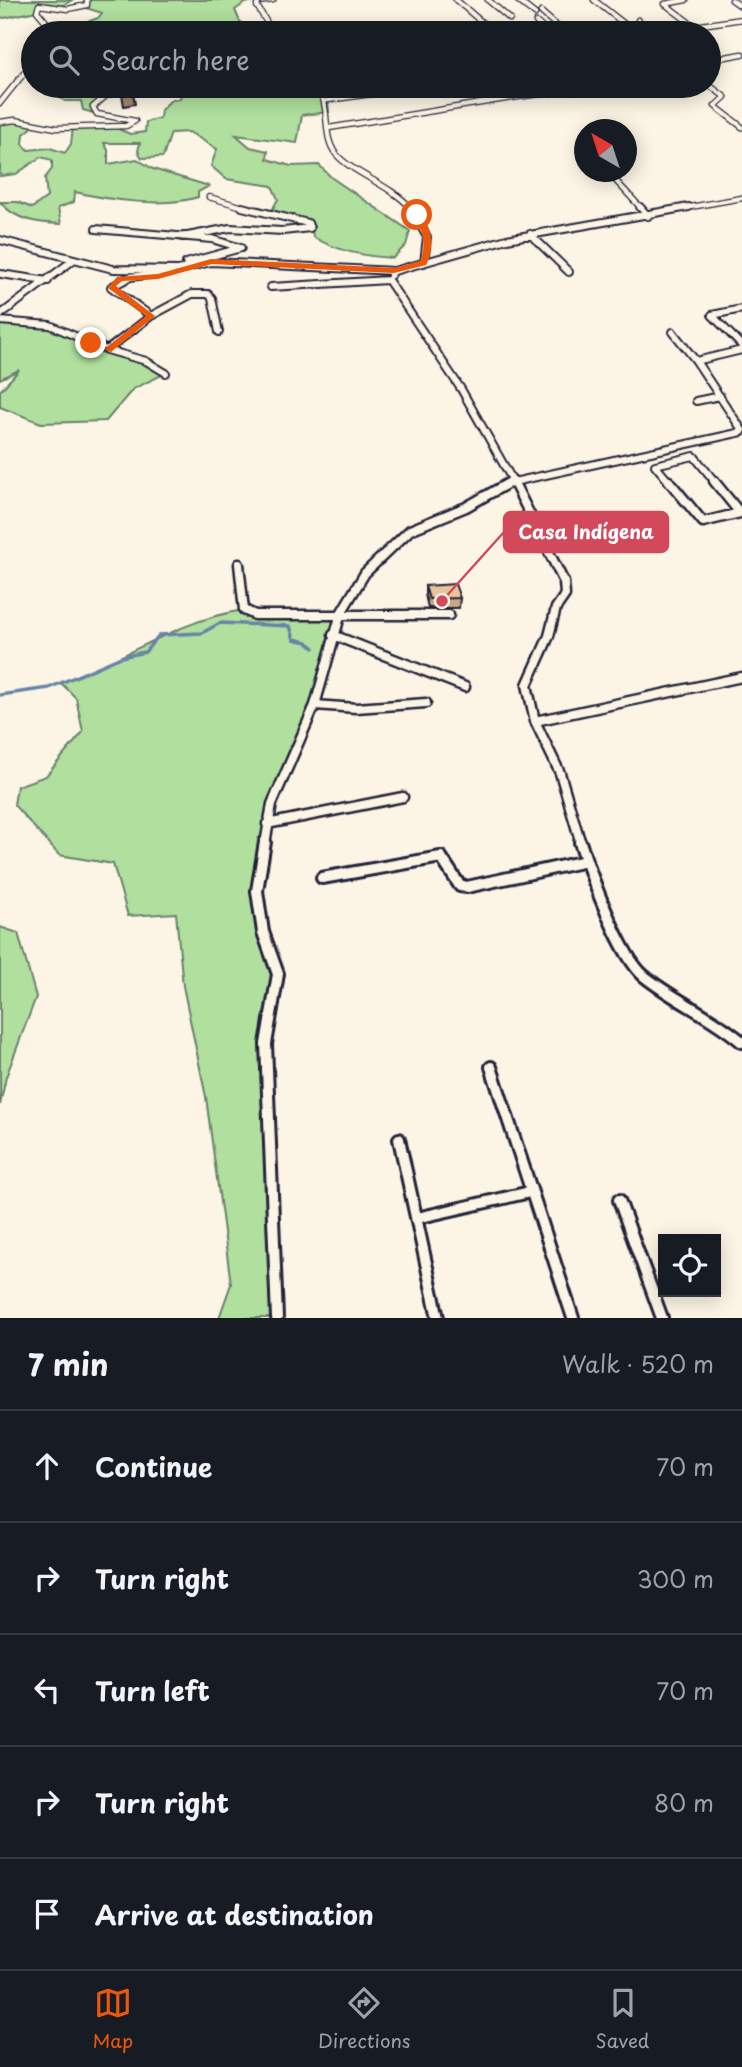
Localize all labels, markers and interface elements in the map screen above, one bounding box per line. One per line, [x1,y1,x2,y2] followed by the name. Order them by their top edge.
[21,21,721,98] search box
[101,40,250,79] text: Search here
[45,41,83,79] icon: search
[574,119,637,182] north arrow
[401,199,432,230] route start
[75,327,106,358] route end
[504,512,668,552] callout: Casa Indígena
[518,517,654,545] text: Casa Indígena
[658,1234,721,1297] map controls
[658,1234,721,1297] button: locate
[28,1341,109,1386] text: 7 min
[562,1346,714,1381] text: Walk · 520 m
[28,1447,66,1485] icon: ahead
[95,1447,212,1486] text: Continue
[656,1449,714,1484] text: 70 m
[28,1559,66,1597] icon: right
[95,1559,229,1598] text: Turn right
[637,1561,714,1596] text: 300 m
[28,1671,66,1709] icon: left
[95,1671,210,1710] text: Turn left
[656,1673,714,1708] text: 70 m
[28,1783,66,1821] icon: right
[95,1783,229,1822] text: Turn right
[654,1785,714,1820] text: 80 m
[28,1895,66,1933] icon: arrive
[95,1895,374,1934] text: Arrive at destination
[93,1984,133,2054] tab: Map
[318,1984,411,2054] tab: Directions
[596,1984,649,2054] tab: Saved

